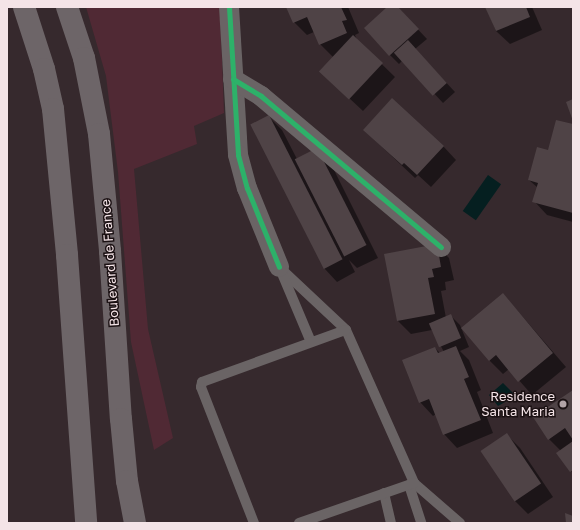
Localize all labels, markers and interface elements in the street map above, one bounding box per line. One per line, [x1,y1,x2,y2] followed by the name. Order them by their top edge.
[98,199,122,327] street label: Boulevard de France
[481,389,555,420] place label: Residence Santa Maria
[558,399,568,409] marker: Residence Santa Maria

